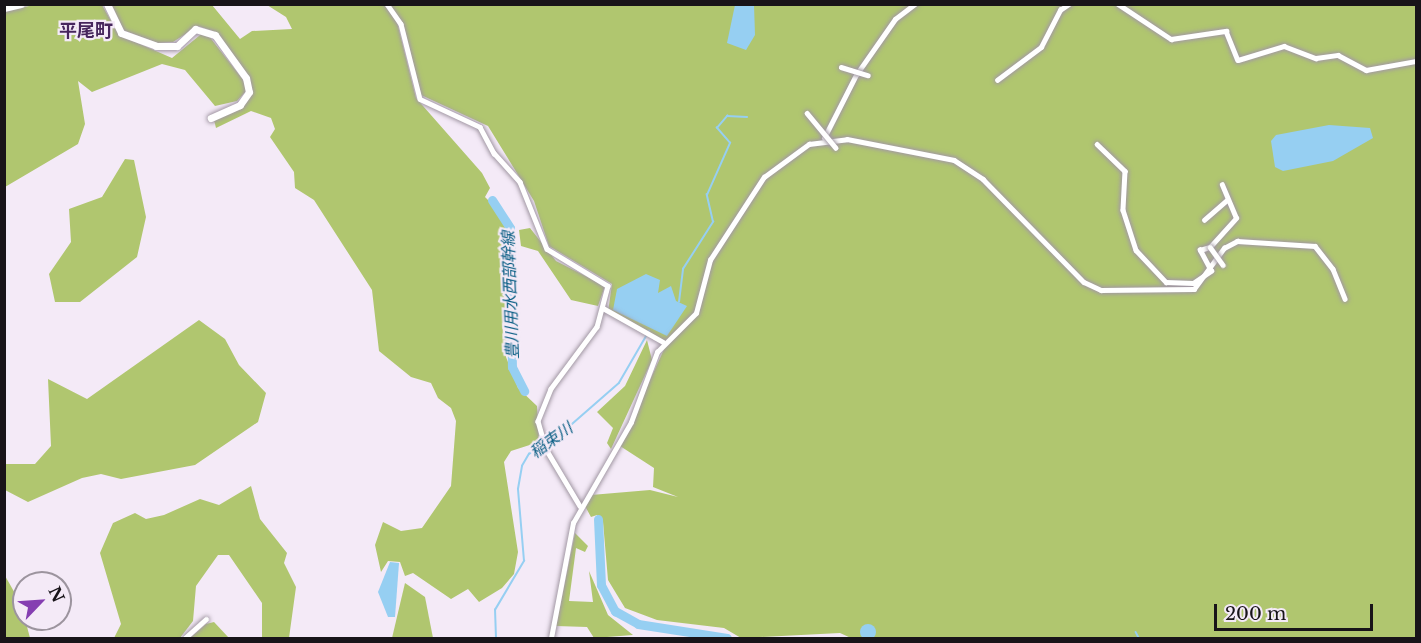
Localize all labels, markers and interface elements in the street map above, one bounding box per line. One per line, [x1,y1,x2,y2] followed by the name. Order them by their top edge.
[59,20,113,42] district label: 平尾町
[498,231,522,359] water label: 豊川用水西部幹線
[526,418,576,462] water label: 稲束川
[12,571,72,631] north arrow
[44,583,69,605] text: N
[1217,592,1376,630] scale bar
[1225,603,1286,625] text: 200 m

